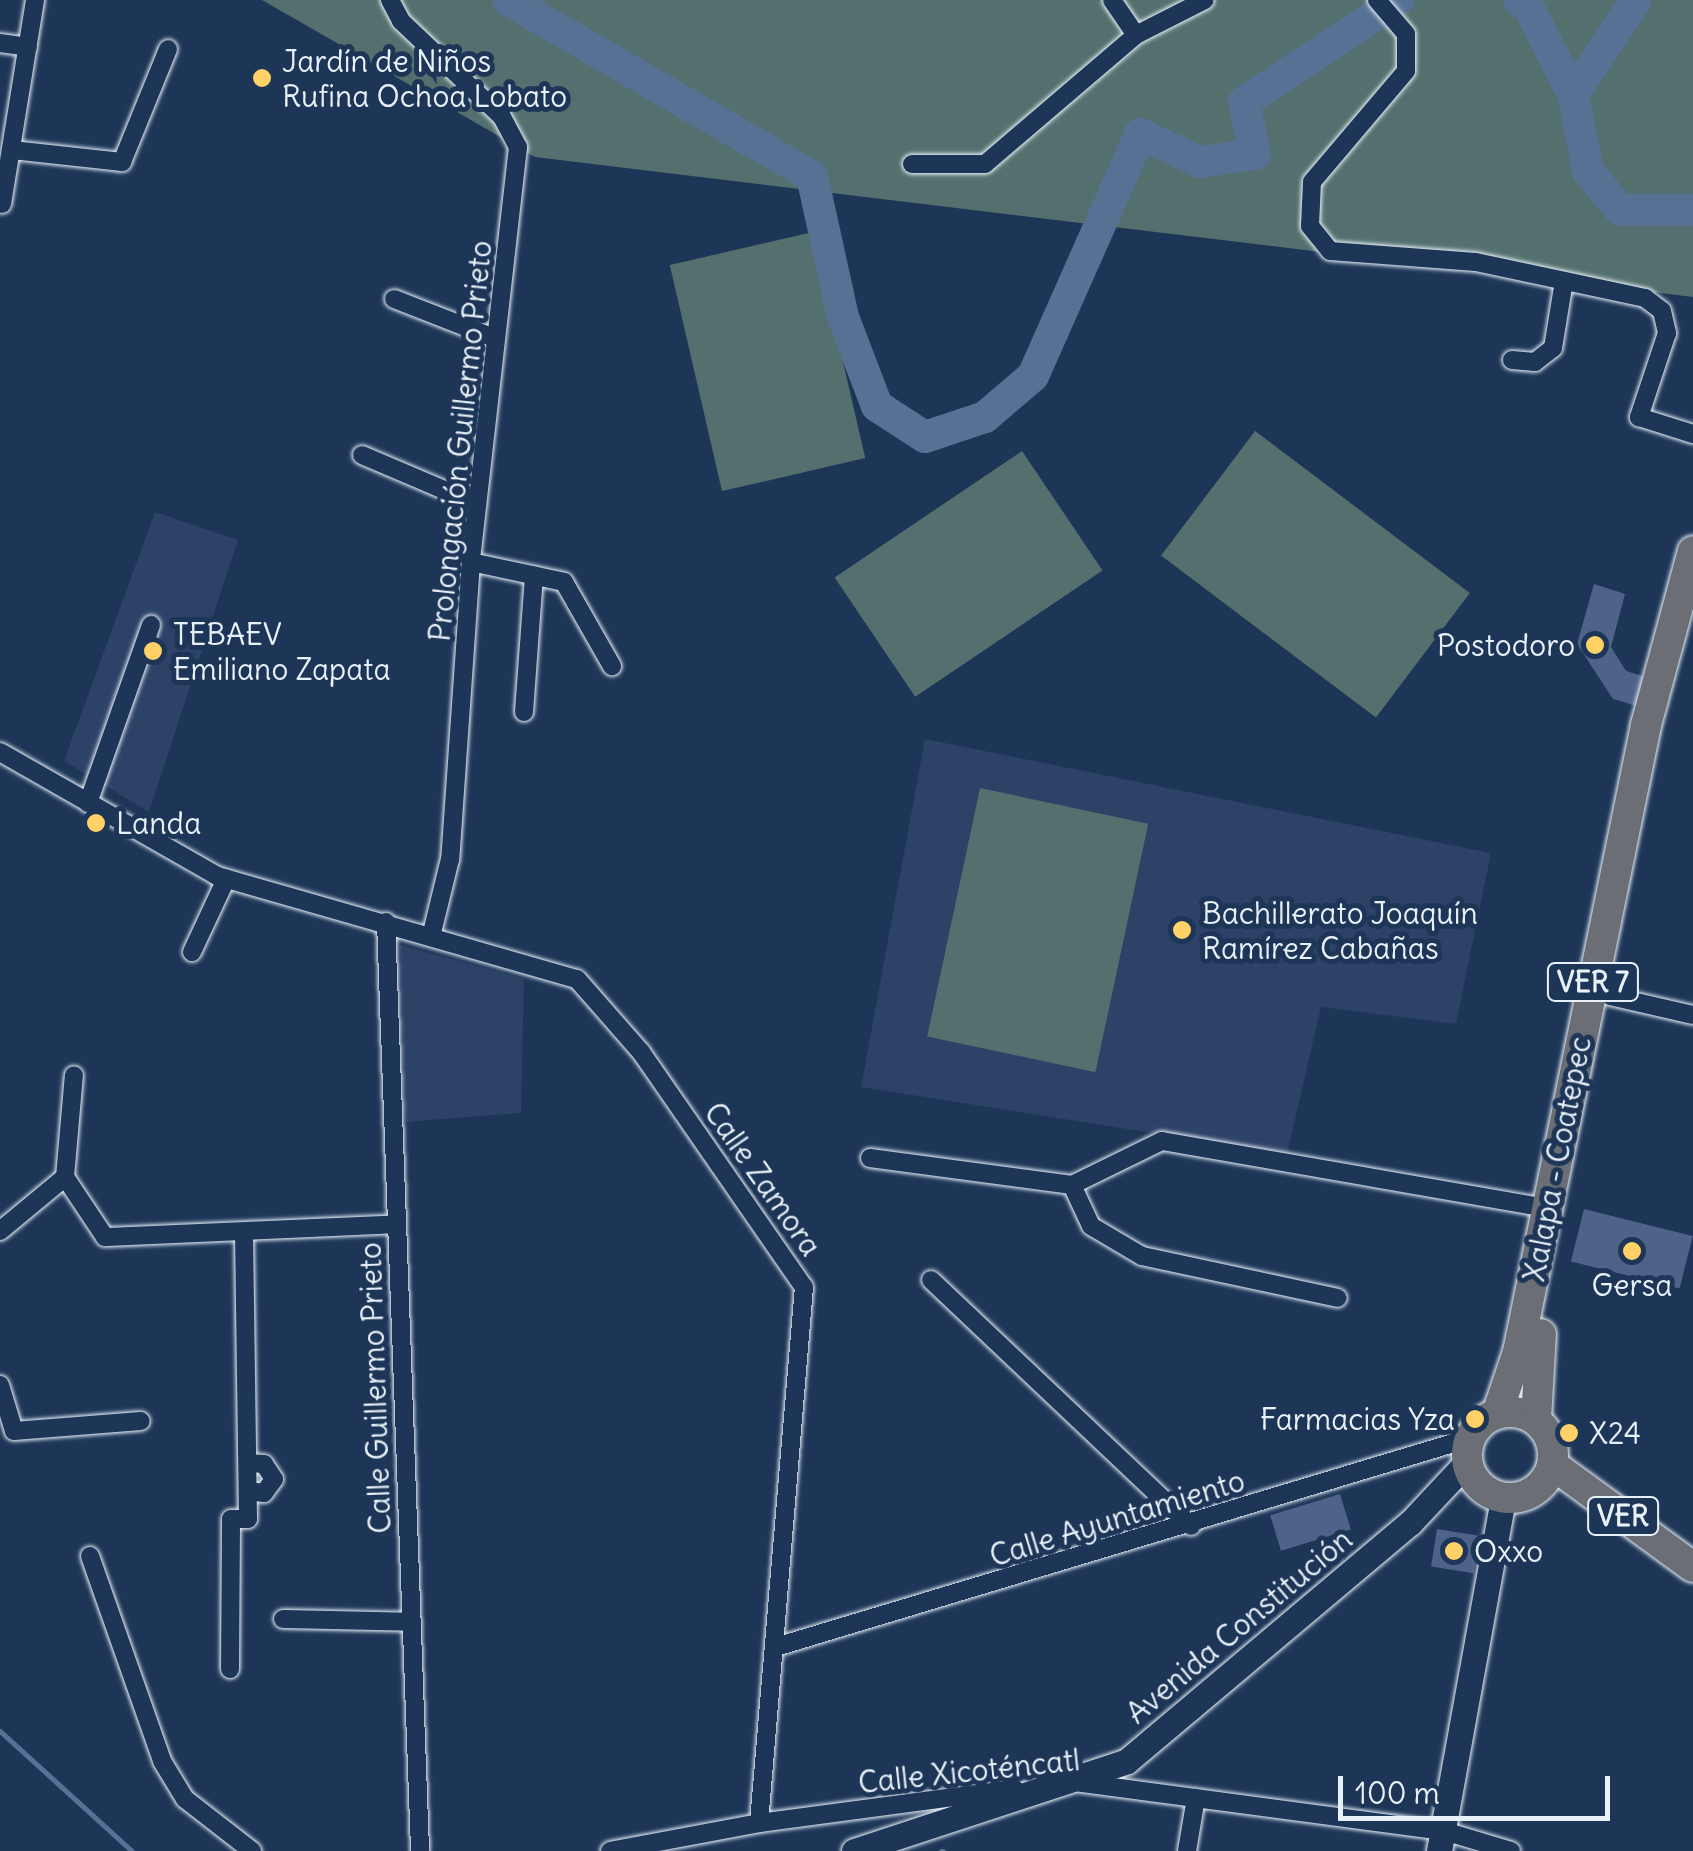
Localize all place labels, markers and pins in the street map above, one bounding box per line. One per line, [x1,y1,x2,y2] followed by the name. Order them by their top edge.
[282,43,567,114] place label: Jardín de Niños Rufina Ochoa Lobato
[251,67,273,89] marker: Jardín de Niños Rufina Ochoa Lobato
[173,616,391,686] place label: TEBAEV Emiliano Zapata
[1437,627,1575,663] place label: Postodoro
[1584,634,1606,656] marker: Postodoro
[142,640,164,662] marker: TEBAEV Emiliano Zapata
[116,805,201,841] place label: Landa
[85,812,107,834] marker: Landa
[1202,895,1478,966] place label: Bachillerato Joaquín Ramírez Cabañas
[1171,919,1193,941] marker: Bachillerato Joaquín Ramírez Cabañas
[1621,1240,1643,1262] marker: Gersa
[1592,1267,1672,1303] place label: Gersa
[1260,1401,1455,1437] place label: Farmacias Yza
[1464,1408,1486,1430] marker: Farmacias Yza
[1589,1415,1641,1451] place label: X24
[1558,1422,1580,1444] marker: X24
[1474,1533,1543,1569] place label: Oxxo
[1443,1540,1465,1562] marker: Oxxo

